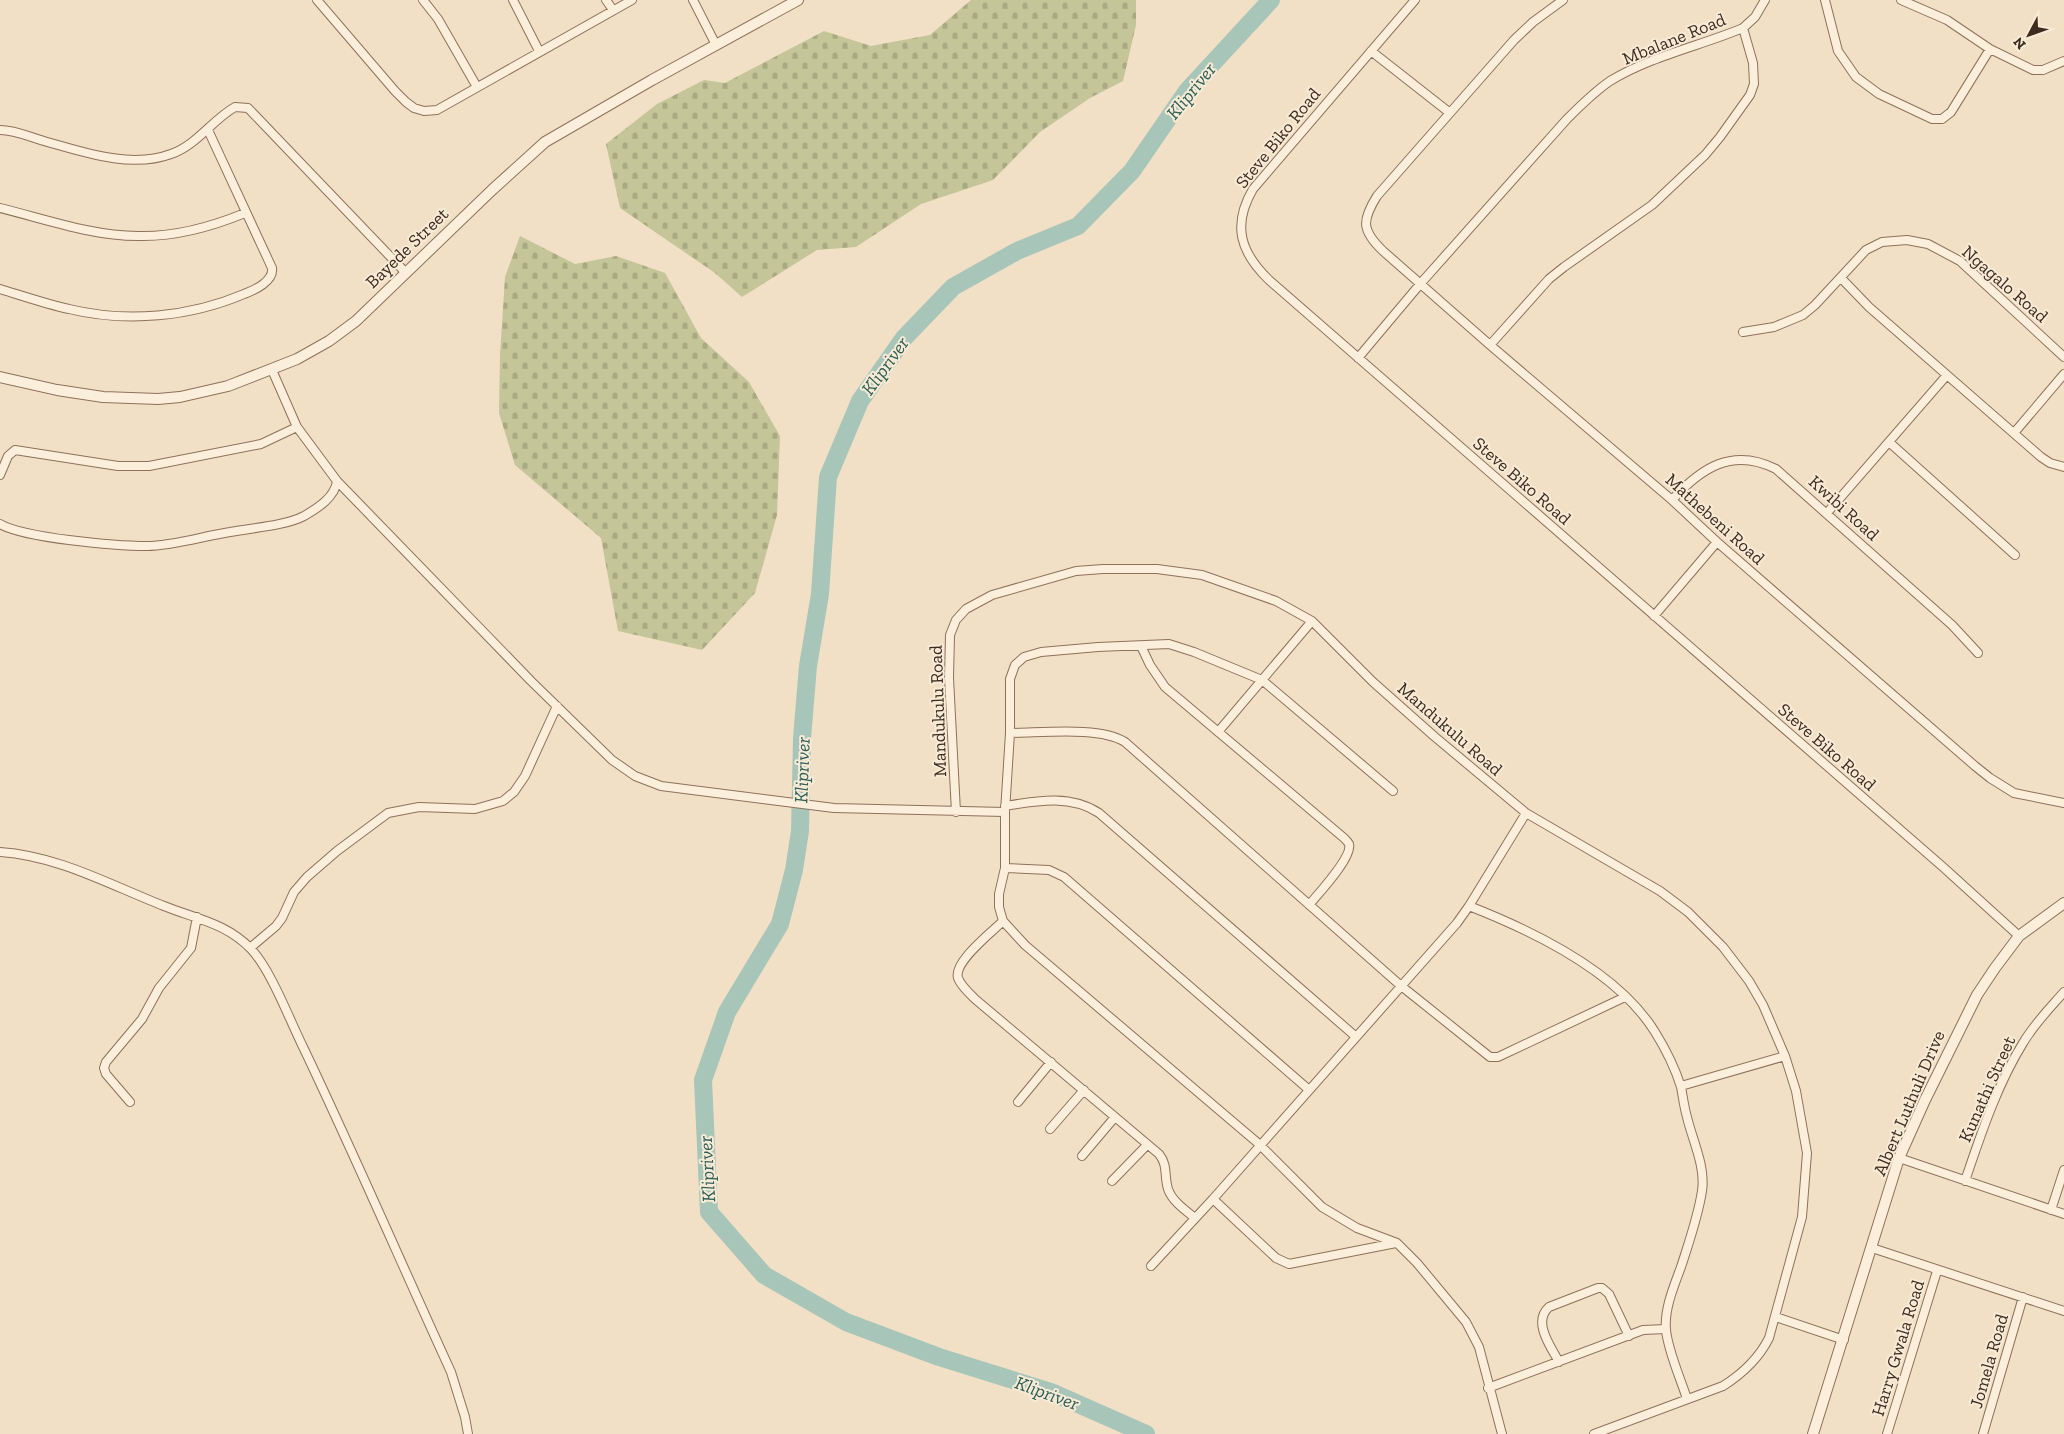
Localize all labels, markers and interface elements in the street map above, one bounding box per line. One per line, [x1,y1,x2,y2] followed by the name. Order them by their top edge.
[1619,8,1729,70] street label: Mbalane Road
[2004,10,2054,60] north arrow
[2009,33,2029,53] text: N
[1161,58,1221,124] water label: Klipriver
[1231,83,1325,193] street label: Steve Biko Road
[361,203,453,293] street label: Bayede Street
[1957,241,2053,327] street label: Ngagalo Road
[856,332,914,399] water label: Klipriver
[1468,432,1576,530] street label: Steve Biko Road
[1661,469,1769,569] street label: Mathebeni Road
[1804,471,1884,545] street label: Kwibi Road
[925,645,951,777] street label: Mandukulu Road
[1393,677,1507,781] street label: Mandukulu Road
[1773,698,1881,796] street label: Steve Biko Road
[789,736,815,803] water label: Klipriver
[1868,1027,1950,1179] street label: Albert Luthuli Drive
[1954,1032,2020,1145] street label: Kunathi Street
[694,1135,720,1203] water label: Klipriver
[1867,1277,1929,1419] street label: Harry Gwala Road
[1965,1311,2013,1411] street label: Jomela Road
[1012,1371,1082,1415] water label: Klipriver

